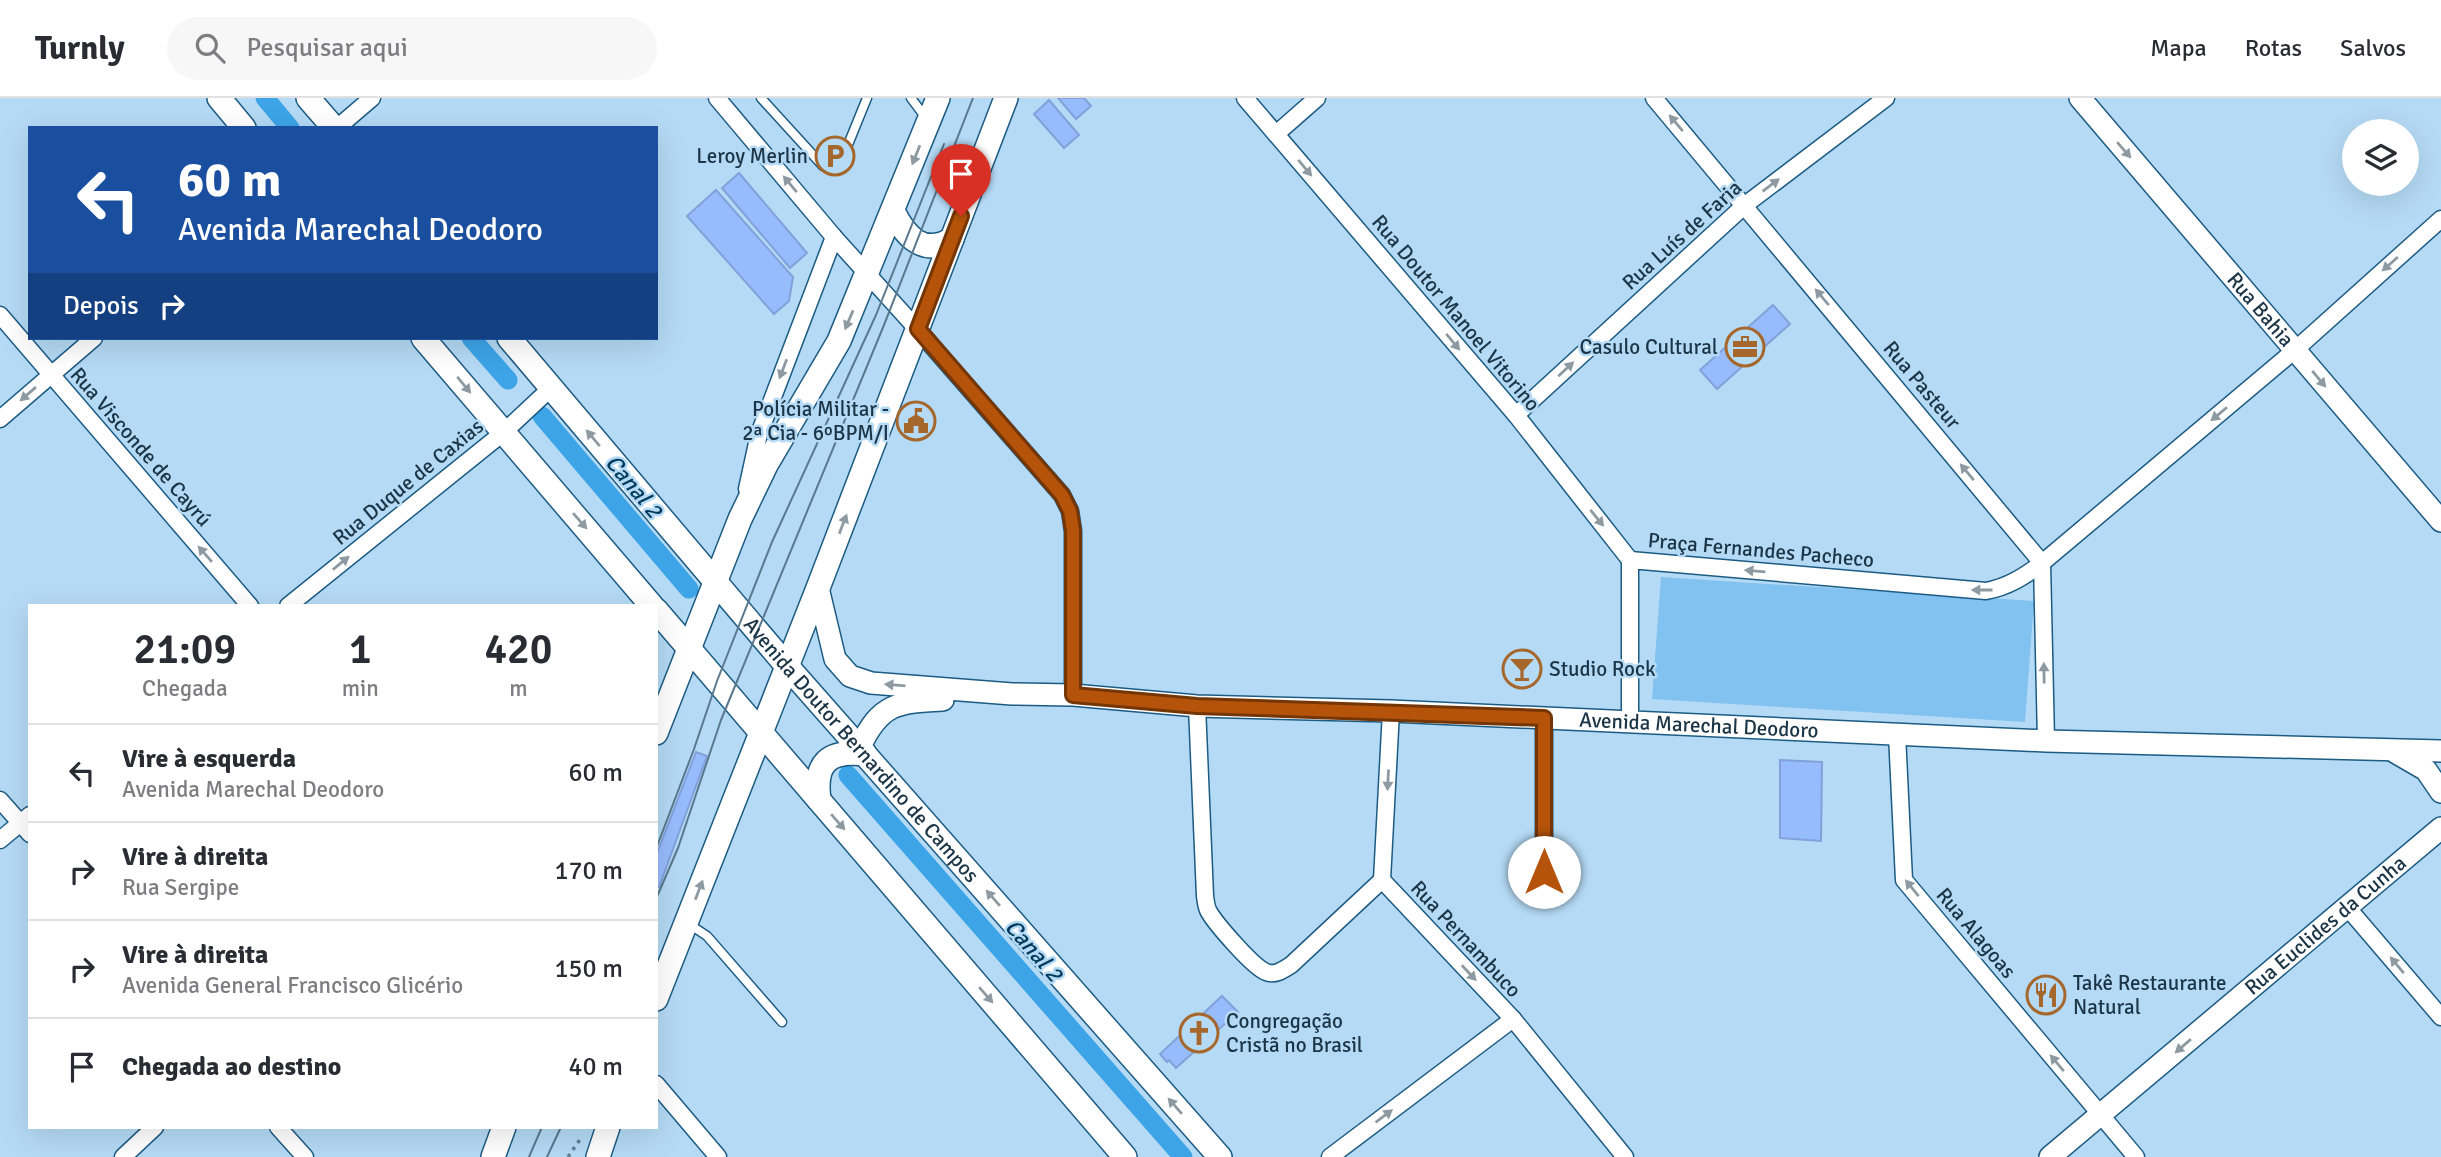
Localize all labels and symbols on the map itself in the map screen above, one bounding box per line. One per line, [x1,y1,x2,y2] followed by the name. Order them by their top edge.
[1668,114,1684,132] one-way arrow
[814,135,856,177] parking icon: Leroy Merlin
[2116,141,2132,159] one-way arrow
[696,143,808,169] place label: Leroy Merlin
[910,144,921,165] one-way arrow
[931,144,991,216] pin
[1297,160,1312,177] one-way arrow
[1617,175,1747,295] street label: Rua Luís de Faria
[783,176,798,193] one-way arrow
[1762,177,1780,192] one-way arrow
[1366,209,1546,417] street label: Rua Doutor Manoel Vitorino
[2382,256,2399,272] one-way arrow
[2221,267,2300,352] street label: Rua Bahia
[1815,289,1830,306] one-way arrow
[843,310,855,330] one-way arrow
[1724,326,1766,368] office icon: Casulo Cultural
[1445,333,1460,350] one-way arrow
[1580,334,1718,360] place label: Casulo Cultural
[1878,336,1967,435] street label: Rua Pasteur
[777,359,788,380] one-way arrow
[65,362,217,532] street label: Rua Visconde de Cayrú
[1557,362,1574,378] one-way arrow
[2311,370,2326,387] one-way arrow
[456,376,472,394] one-way arrow
[20,386,37,401] one-way arrow
[742,396,889,446] place label: Polícia Militar - 2ª Cia - 6ºBPM/I
[895,400,937,442] public building icon: Polícia Militar - 2ª Cia - 6ºBPM/I
[2210,406,2227,421] one-way arrow
[327,413,489,551] street label: Rua Duque de Caxias
[586,429,601,446] one-way arrow
[599,449,669,525] water label: Canal 2
[1960,464,1975,481] one-way arrow
[1589,508,1604,526] one-way arrow
[572,512,588,530] one-way arrow
[837,514,848,535] one-way arrow
[1647,527,1875,573] street label: Praça Fernandes Pacheco
[197,545,213,563] one-way arrow
[331,555,349,570] one-way arrow
[1744,565,1766,576] one-way arrow
[1971,584,1993,596] one-way arrow
[738,612,985,888] street label: Avenida Doutor Bernardino de Campos
[1501,648,1543,690] bar icon: Studio Rock
[1549,656,1656,682] place label: Studio Rock
[2038,662,2050,684] one-way arrow
[883,679,905,690] one-way arrow
[1579,707,1819,744] street label: Avenida Marechal Deodoro
[1383,769,1394,791] one-way arrow
[830,813,845,830] one-way arrow
[1507,835,1581,909] position arrow
[2239,850,2412,1001] street label: Rua Euclides da Cunha
[1405,875,1527,1003] street label: Rua Pernambuco
[694,879,705,900] one-way arrow
[1905,880,1920,897] one-way arrow
[1931,882,2021,984] street label: Rua Alagoas
[985,890,1001,907] one-way arrow
[998,913,1070,989] water label: Canal 2
[2390,957,2405,974] one-way arrow
[1460,964,1476,981] one-way arrow
[2073,970,2227,1020] place label: Takê Restaurante Natural
[2025,974,2067,1016] restaurant icon: Takê Restaurante Natural
[978,986,993,1003] one-way arrow
[1226,1008,1363,1058] place label: Congregação Cristã no Brasil
[1178,1012,1220,1054] church icon: Congregação Cristã no Brasil
[2174,1038,2192,1054] one-way arrow
[2050,1055,2065,1073] one-way arrow
[1167,1097,1183,1115] one-way arrow
[1375,1109,1394,1123] one-way arrow

